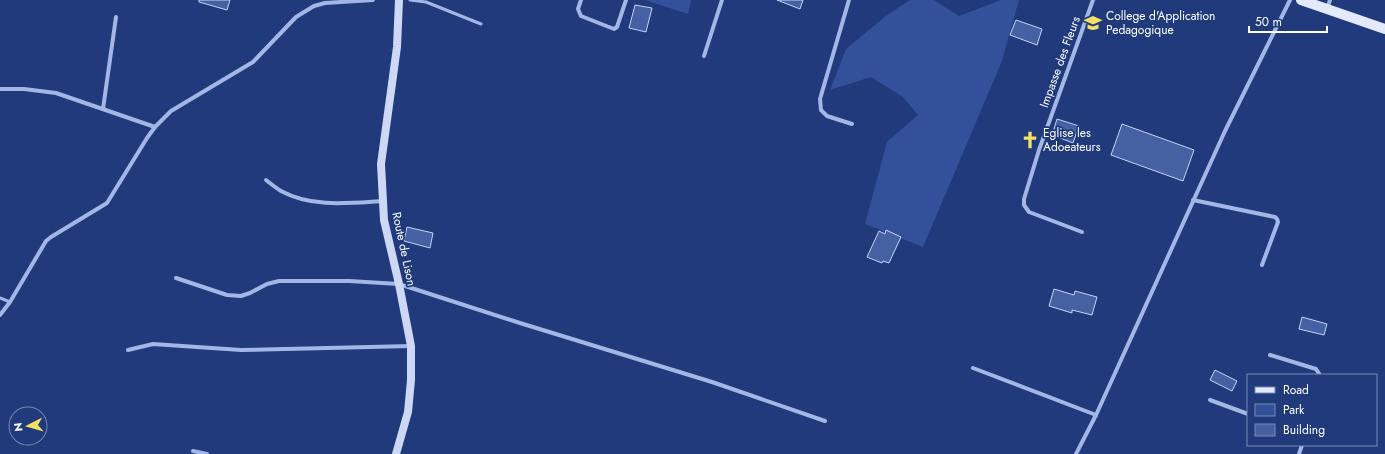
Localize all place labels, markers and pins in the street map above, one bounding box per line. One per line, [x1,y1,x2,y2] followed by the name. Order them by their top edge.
[1106,7,1215,39] place label: College d'Application Pedagogique
[1083,13,1103,33] school or university icon: College d'Application Pedagogique
[1043,124,1101,156] place label: Eglise les Adoeateurs
[1020,130,1040,150] church icon: Eglise les Adoeateurs

